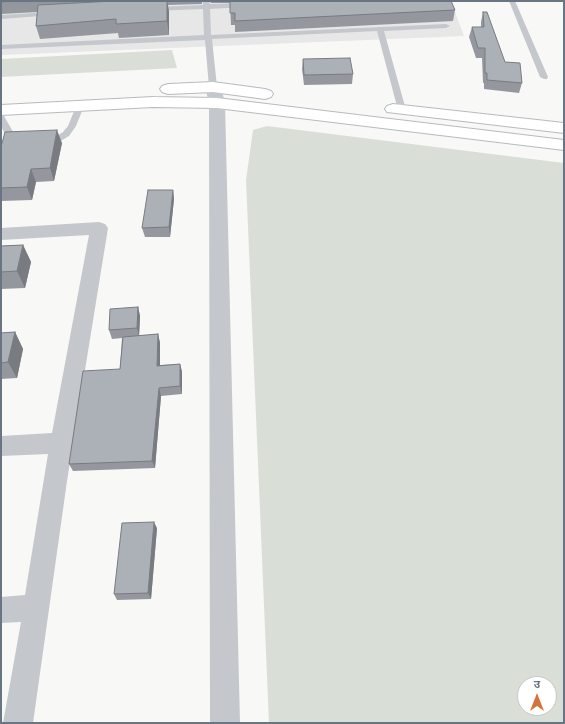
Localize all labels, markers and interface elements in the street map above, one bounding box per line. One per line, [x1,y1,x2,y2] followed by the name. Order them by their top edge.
[517,676,557,716] north arrow
[534,678,540,691] text: उ

